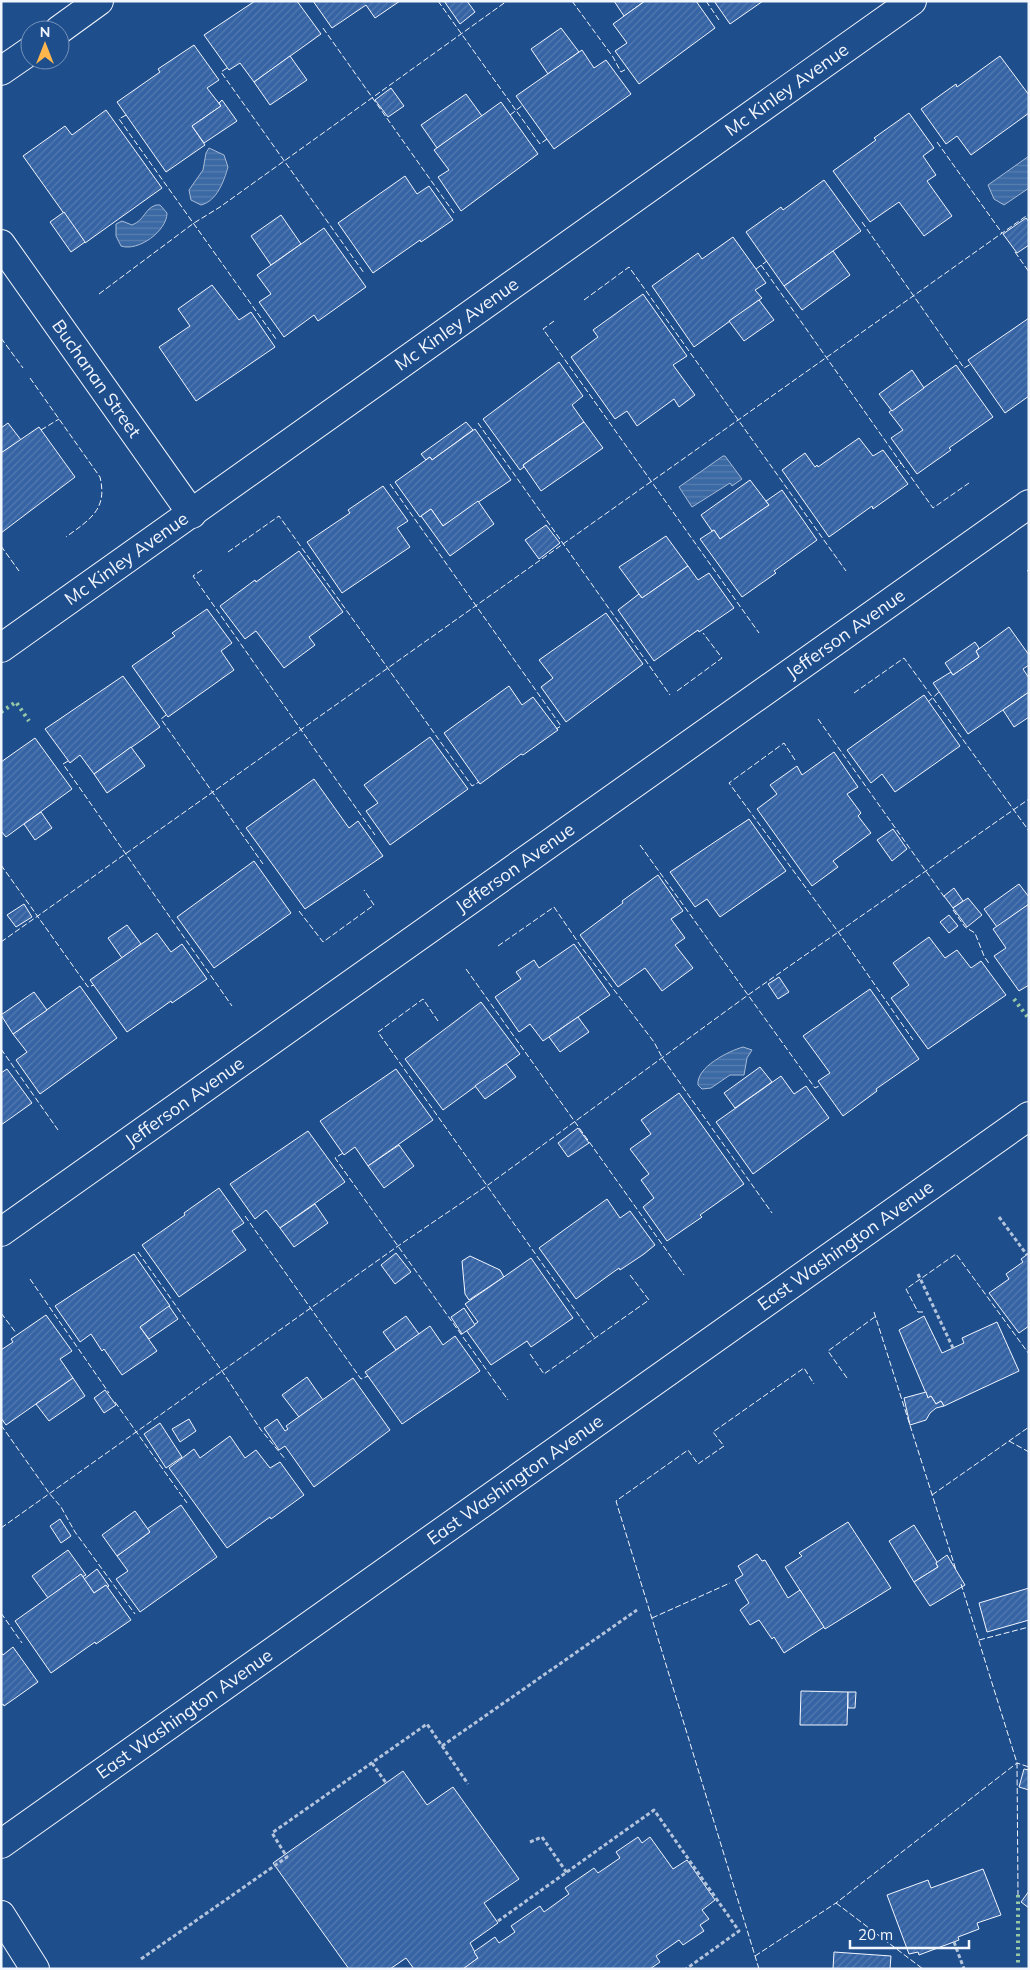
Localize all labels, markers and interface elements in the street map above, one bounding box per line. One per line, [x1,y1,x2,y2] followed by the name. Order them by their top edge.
[20,20,70,70] north arrow
[40,23,50,41] text: N
[720,38,853,141] street label: Mc Kinley Avenue
[390,272,523,376] street label: Mc Kinley Avenue
[47,315,146,442] street label: Buchanan Street
[60,507,193,610] street label: Mc Kinley Avenue
[781,583,909,684] street label: Jefferson Avenue
[451,817,579,918] street label: Jefferson Avenue
[120,1051,248,1152] street label: Jefferson Avenue
[753,1175,938,1316] street label: East Washington Avenue
[422,1409,607,1550] street label: East Washington Avenue
[92,1643,277,1784] street label: East Washington Avenue
[850,1918,969,1950] scale bar
[858,1925,893,1944] text: 20 m

